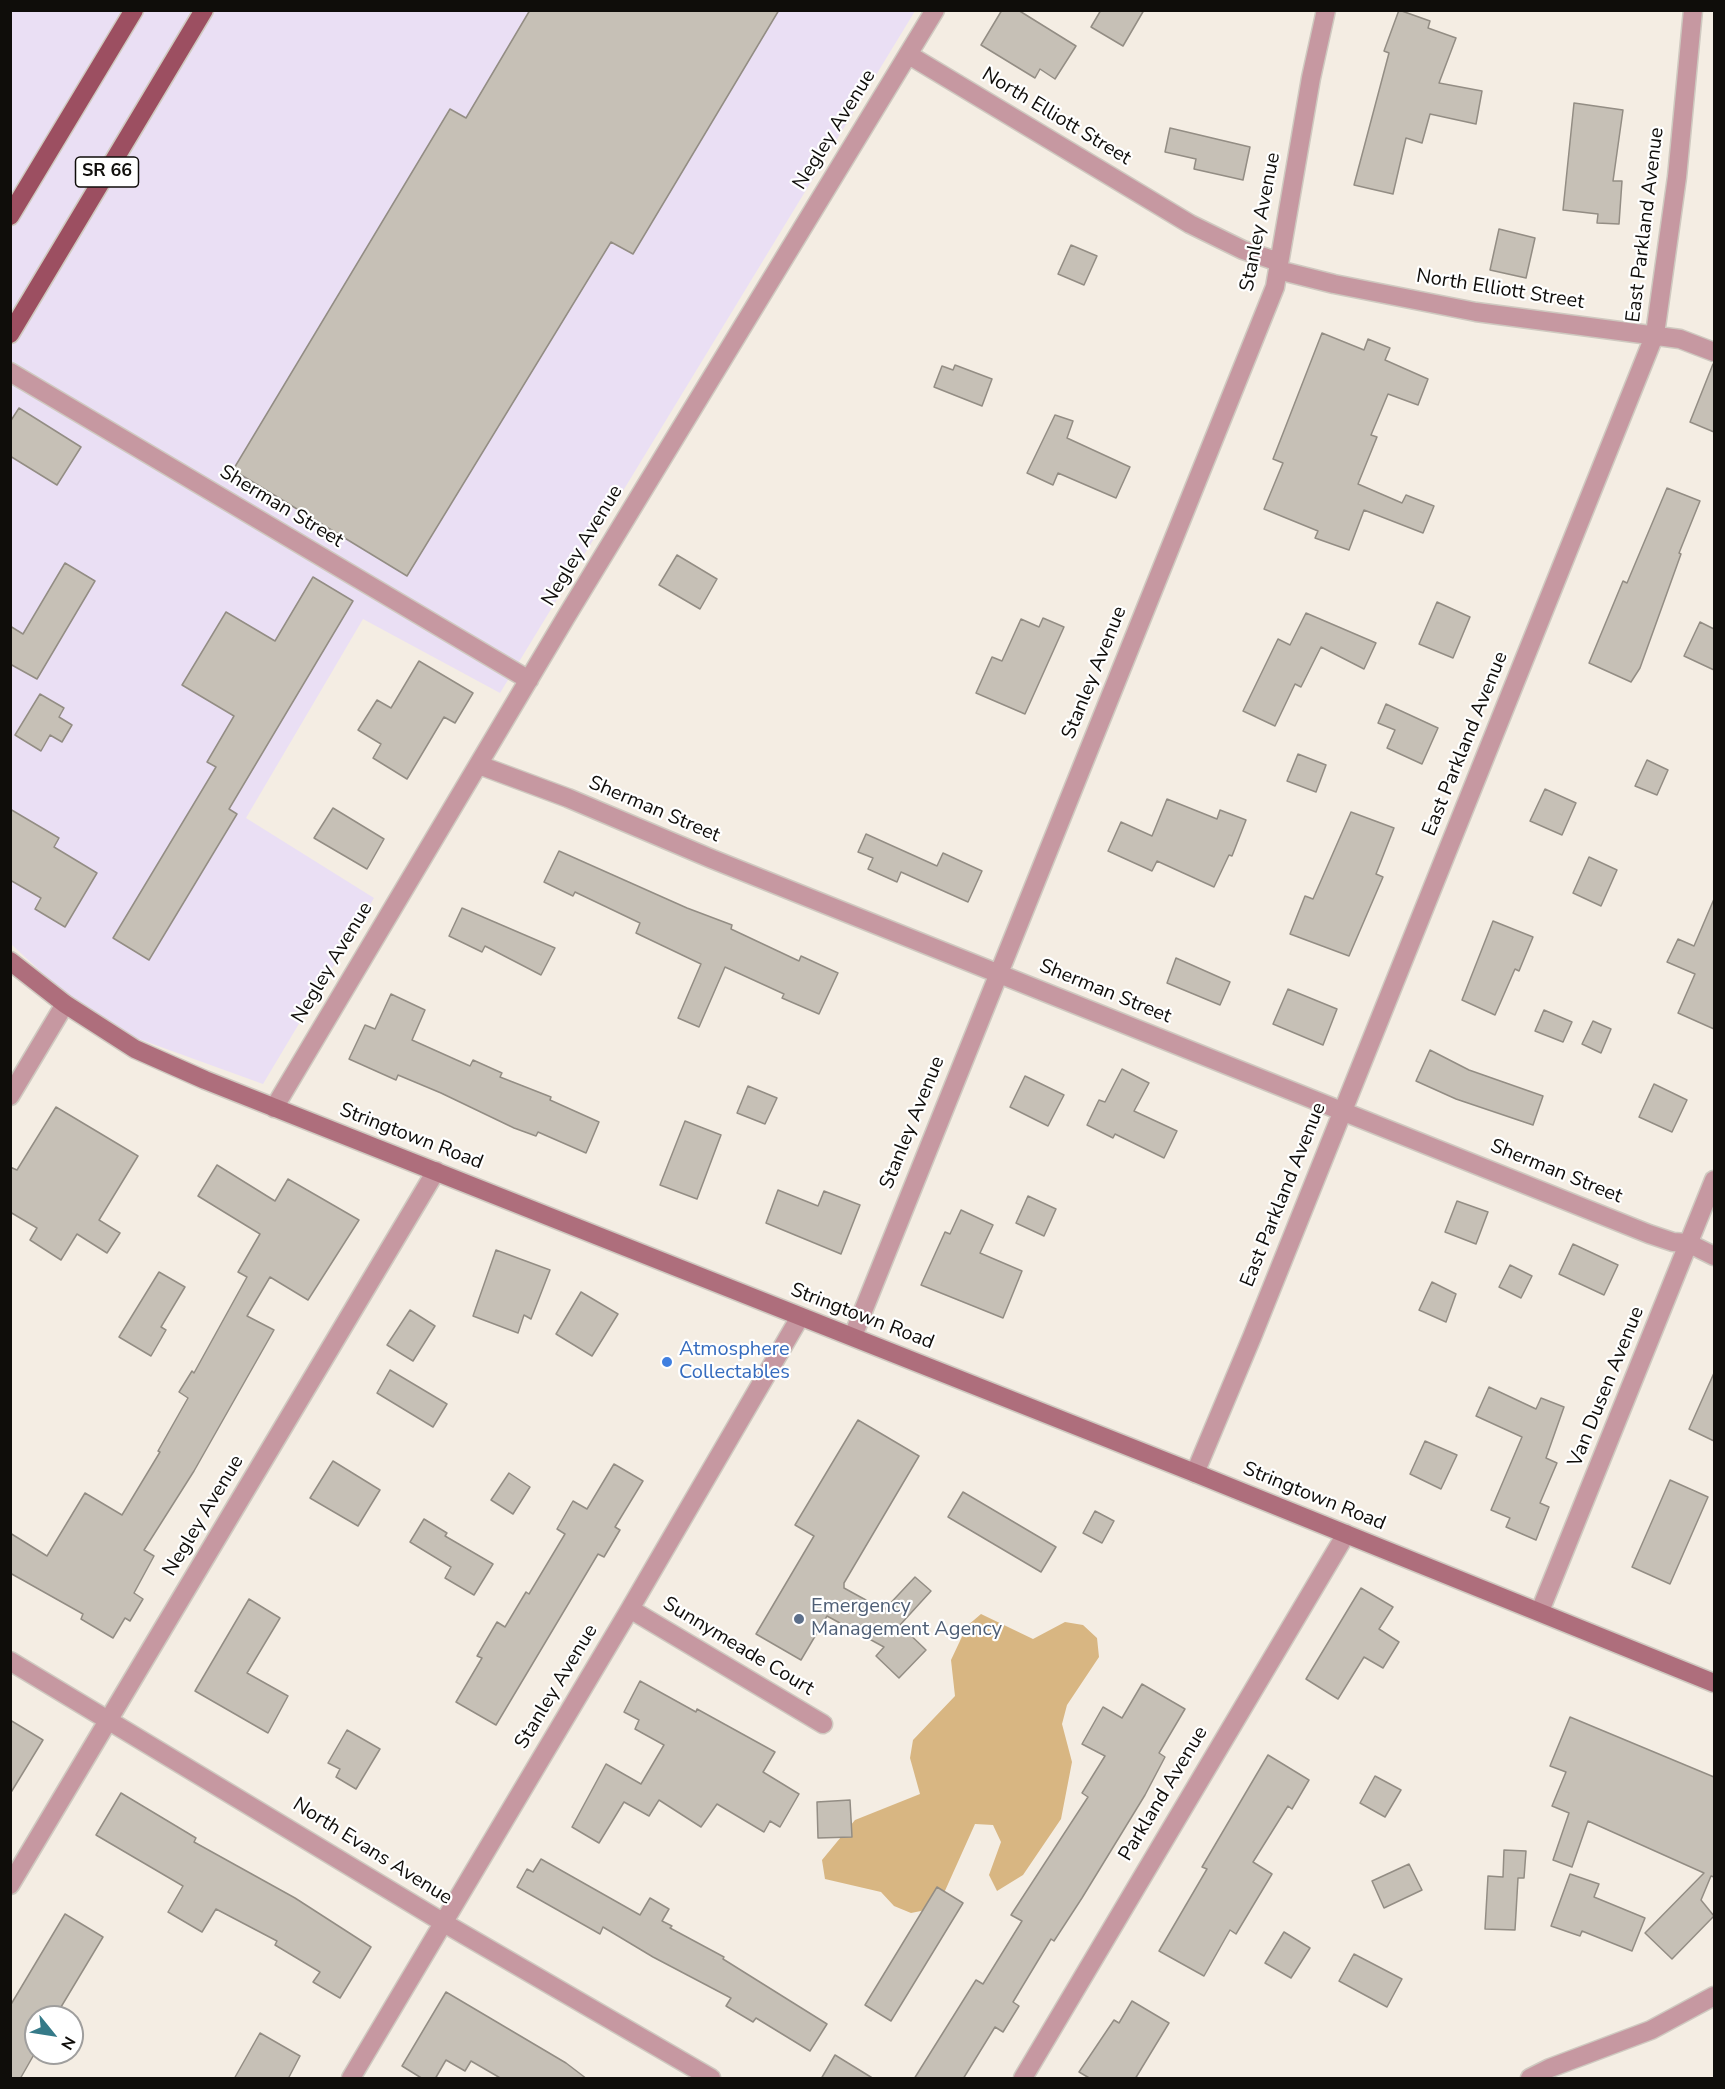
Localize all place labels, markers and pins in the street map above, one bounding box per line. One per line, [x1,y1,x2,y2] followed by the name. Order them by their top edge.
[679,1338,790,1385] place label: Atmosphere Collectables
[660,1355,674,1369] marker: Atmosphere Collectables
[811,1595,1002,1642] place label: Emergency Management Agency
[792,1612,806,1626] marker: Emergency Management Agency

